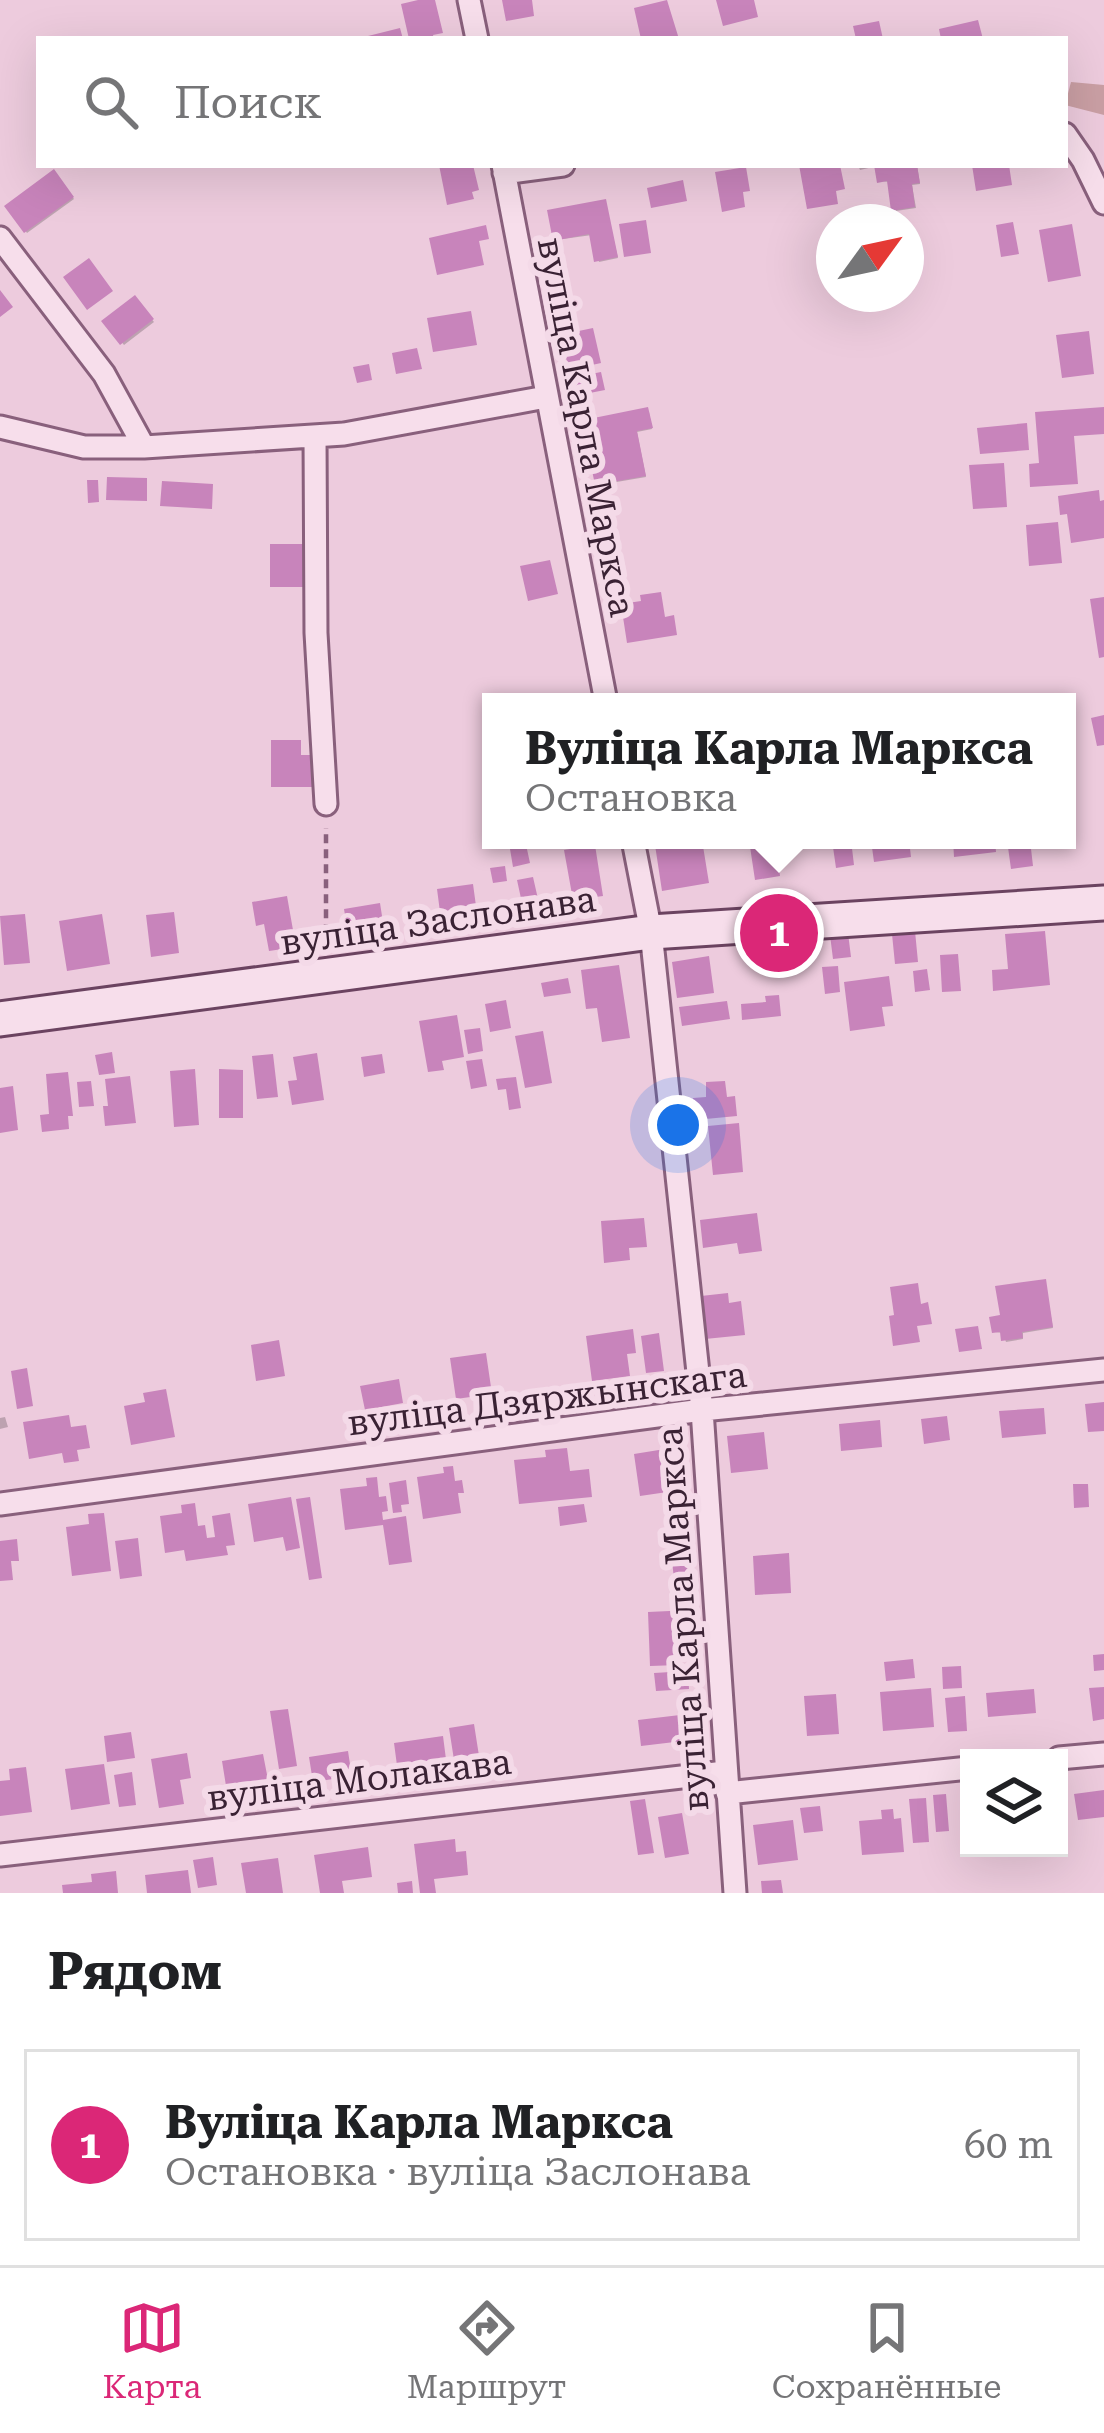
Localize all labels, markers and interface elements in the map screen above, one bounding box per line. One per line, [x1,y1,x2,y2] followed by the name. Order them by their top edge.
[36,36,1068,168] search box
[78,69,144,135] icon: search
[174,76,322,129] text: Поиск
[816,204,924,312] north arrow
[529,234,643,620] street label: вуліца Карла Маркса
[482,693,1076,849] popup
[525,722,1033,775] text: Вуліца Карла Маркса
[525,775,737,821] text: Остановка
[278,878,599,964] street label: вуліца Заслонава
[740,888,818,978] pin: 1
[648,1095,708,1155] your location
[345,1354,749,1444] street label: вуліца Дзяржынскага
[649,1425,717,1813] street label: вуліца Карла Маркса
[205,1740,514,1819] street label: вуліца Молакава
[960,1749,1068,1857] map controls
[960,1749,1068,1857] button: layers
[48,1942,222,2001] text: Рядом
[165,2096,673,2149] text: Вуліца Карла Маркса
[79,2122,101,2168] text: 1
[964,2122,1053,2168] text: 60 m
[165,2149,751,2195] text: Остановка · вуліца Заслонава
[103,2295,201,2406] tab: Карта
[407,2295,566,2406] tab: Маршрут
[772,2295,1001,2406] tab: Сохранённые

